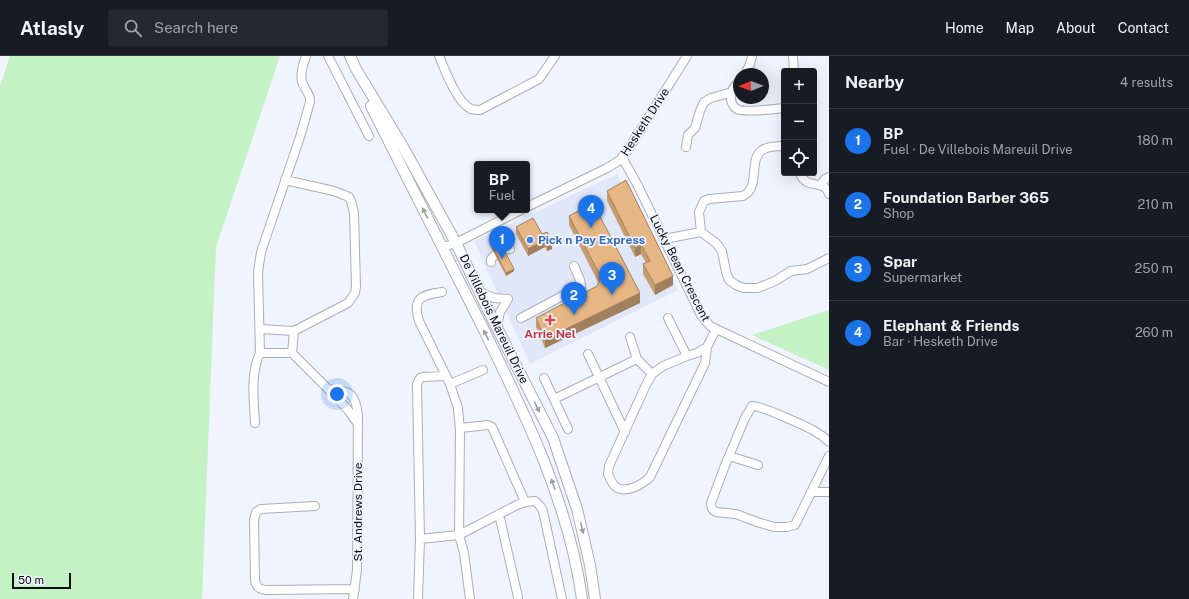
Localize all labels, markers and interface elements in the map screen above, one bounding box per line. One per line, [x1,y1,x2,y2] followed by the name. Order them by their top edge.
[108,10,388,46] search box
[20,17,84,39] text: Atlasly
[122,17,144,39] icon: search
[154,19,238,36] text: Search here
[945,20,984,36] text: Home
[1006,20,1034,36] text: Map
[1056,20,1096,36] text: About
[1118,20,1169,36] text: Contact
[733,68,769,104] north arrow
[781,68,817,176] map controls
[781,68,817,104] button: +
[845,72,904,92] text: Nearby
[1120,75,1173,90] text: 4 results
[618,85,672,159] street label: Hesketh Drive
[781,104,817,140] button: −
[883,125,903,142] text: BP
[855,133,861,148] text: 1
[1137,133,1173,148] text: 180 m
[781,140,817,176] button: locate
[883,142,1073,157] text: Fuel · De Villebois Mareuil Drive
[474,161,530,213] popup
[489,171,509,188] text: BP
[489,188,515,203] text: Fuel
[883,189,1049,206] text: Foundation Barber 365
[578,195,604,228] pin: 4
[854,197,862,212] text: 2
[1138,197,1173,212] text: 210 m
[883,206,914,221] text: Shop
[422,207,429,218] one-way arrow
[647,212,713,324] street label: Lucky Bean Crescent
[489,226,515,259] pin: 1
[538,233,645,247] place label: Pick n Pay Express
[525,235,535,245] marker: Pick n Pay Express
[457,252,532,386] street label: De Villebois Mareuil Drive
[883,253,917,270] text: Spar
[854,261,862,276] text: 3
[1135,261,1173,276] text: 250 m
[599,262,625,295] pin: 3
[883,270,962,285] text: Supermarket
[561,282,587,315] pin: 2
[545,315,555,325] marker: Arrie Nel
[883,317,1019,334] text: Elephant & Friends
[854,325,862,340] text: 4
[1135,325,1173,340] text: 260 m
[524,327,576,341] place label: Arrie Nel
[483,329,489,341] one-way arrow
[883,334,998,349] text: Bar · Hesketh Drive
[327,384,347,404] your location
[534,401,540,413] one-way arrow
[351,462,365,561] street label: St. Andrews Drive
[549,477,555,489] one-way arrow
[579,522,585,535] one-way arrow
[12,571,71,590] scale bar
[18,574,44,586] text: 50 m

